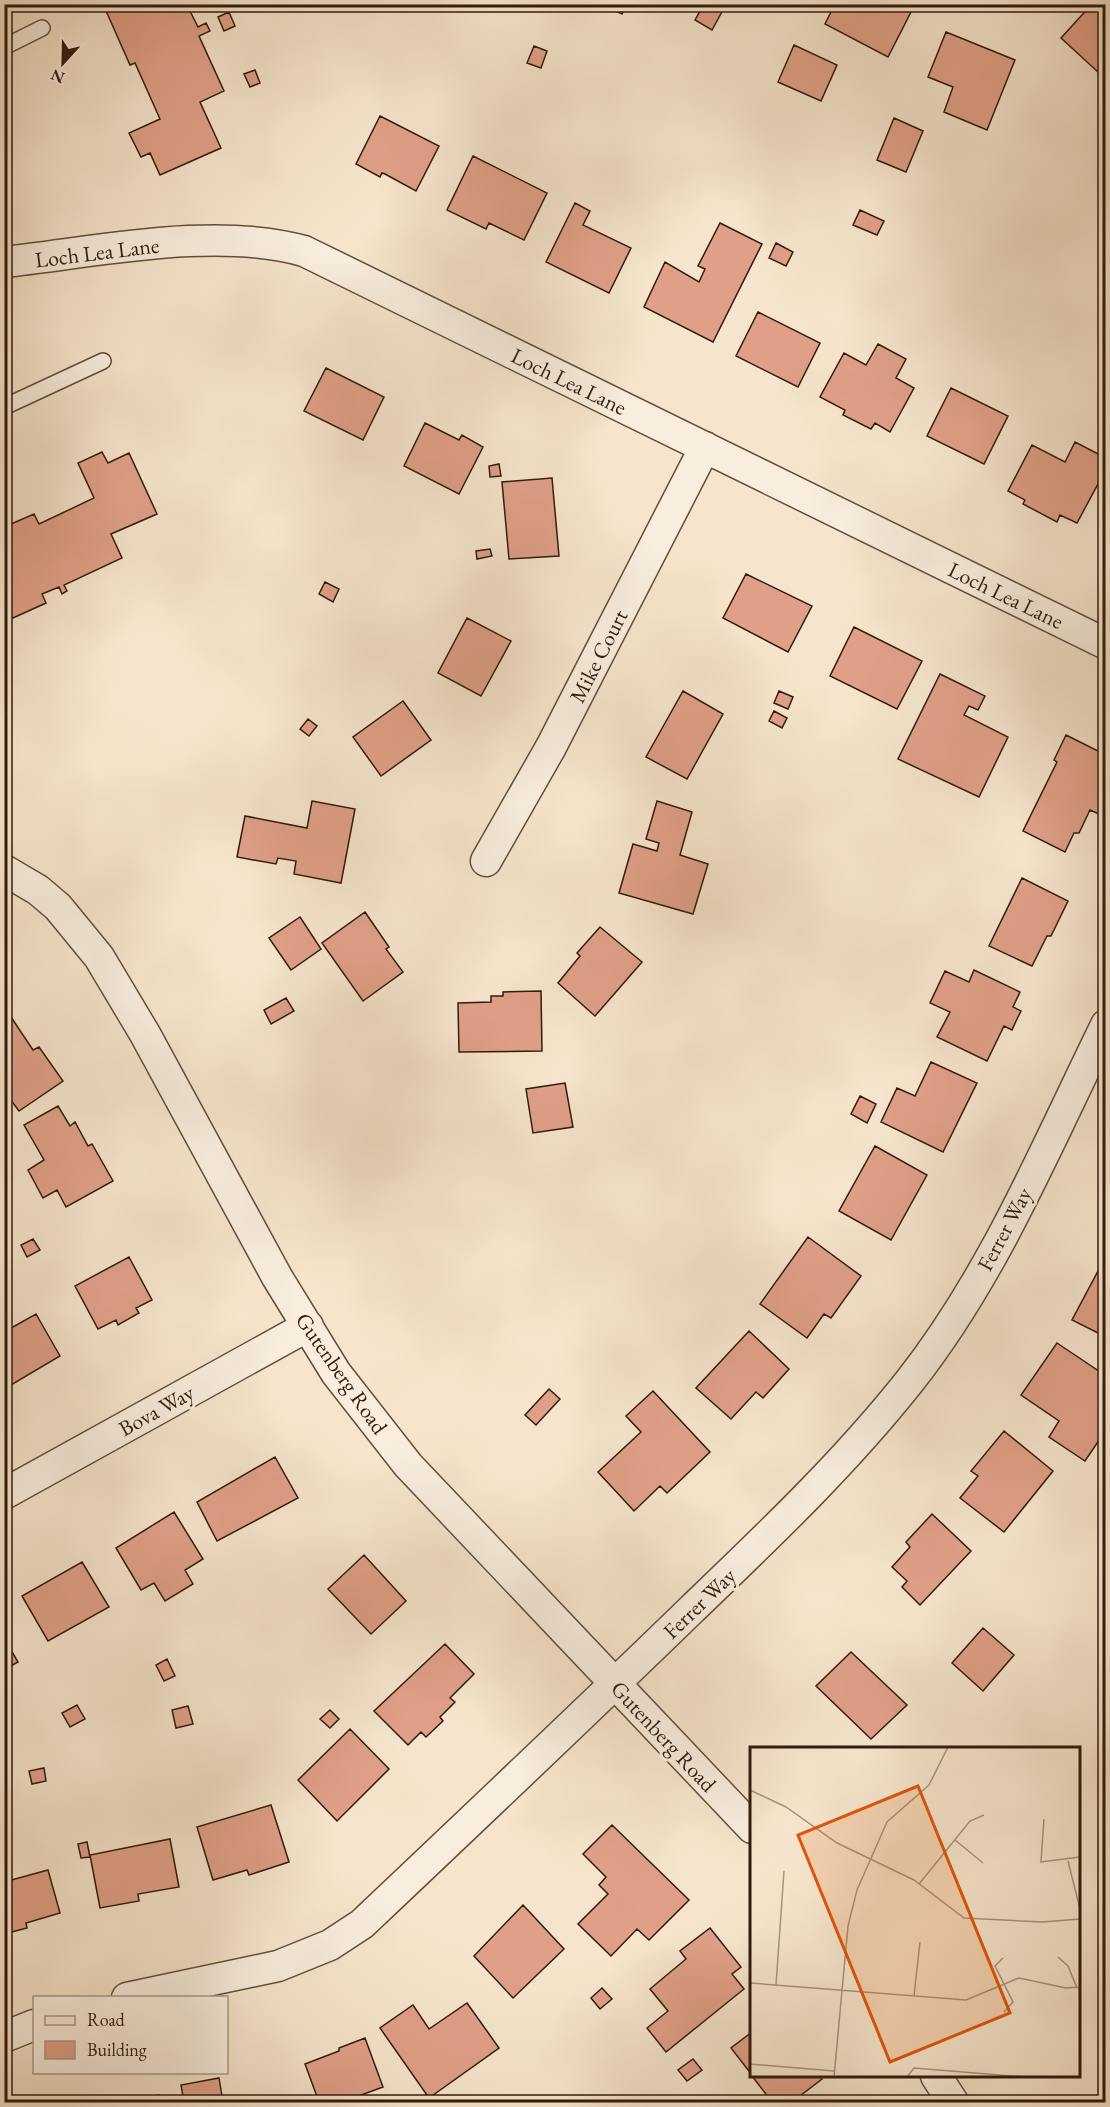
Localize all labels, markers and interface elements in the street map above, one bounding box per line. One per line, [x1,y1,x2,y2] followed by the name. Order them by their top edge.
[33,33,93,93] north arrow
[48,64,68,89] text: N
[33,230,161,274] street label: Loch Lea Lane
[506,341,632,422] street label: Loch Lea Lane
[943,555,1069,636] street label: Loch Lea Lane
[563,605,634,708] street label: Mike Court
[970,1182,1039,1276] street label: Ferrer Way
[289,1307,395,1440] street label: Gutenberg Road
[113,1378,199,1443] street label: Bova Way
[657,1561,742,1645] street label: Ferrer Way
[605,1675,723,1799] street label: Gutenberg Road
[750,1747,1080,2077] inset map
[33,1996,228,2074] legend
[87,2008,126,2031] text: Road
[87,2038,147,2061] text: Building

